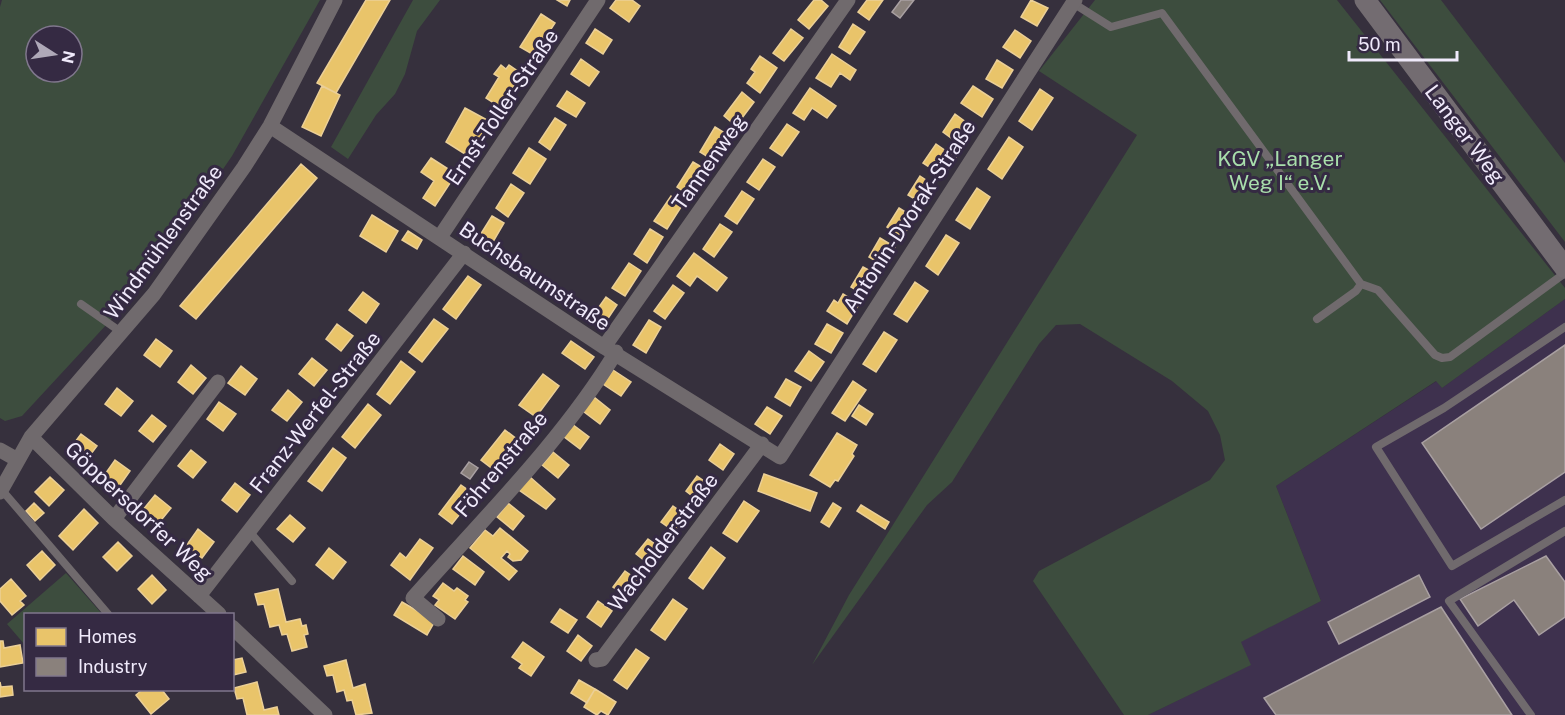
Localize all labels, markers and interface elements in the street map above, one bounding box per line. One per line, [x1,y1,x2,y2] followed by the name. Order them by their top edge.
[24,24,84,84] north arrow
[440,24,564,190] street label: Ernst-Toller-Straße
[1349,24,1457,62] scale bar
[1358,34,1401,55] text: 50 m
[58,49,79,65] text: N
[1420,80,1510,188] street label: Langer Weg
[667,109,751,215] street label: Tannenweg
[837,115,981,317] street label: Antonin-Dvorak-Straße
[1217,146,1343,195] park label: KGV „Langer Weg I“ e.V.
[99,160,227,324] street label: Windmühlenstraße
[455,216,615,336] street label: Buchsbaumstraße
[244,326,386,498] street label: Franz-Werfel-Straße
[450,406,552,522] street label: Föhrenstraße
[60,436,218,586] street label: Göppersdorfer Weg
[603,468,723,616] street label: Wacholderstraße
[24,613,234,691] legend
[78,626,137,647] text: Homes
[78,656,148,677] text: Industry

